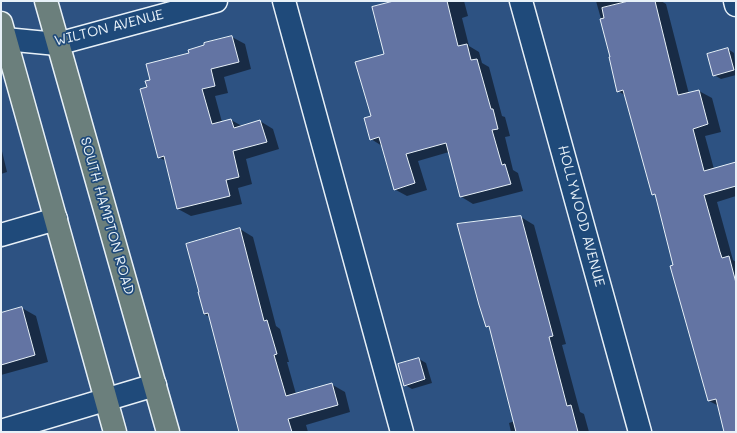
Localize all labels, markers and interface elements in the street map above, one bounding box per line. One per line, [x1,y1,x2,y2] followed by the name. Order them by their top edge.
[53,6,165,50] street label: WILTON AVENUE
[76,135,138,297] street label: SOUTH HAMPTON ROAD
[554,143,608,289] street label: HOLLYWOOD AVENUE

